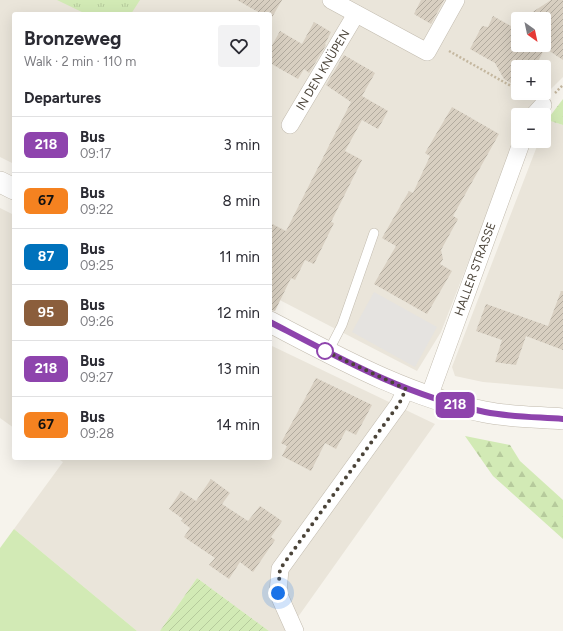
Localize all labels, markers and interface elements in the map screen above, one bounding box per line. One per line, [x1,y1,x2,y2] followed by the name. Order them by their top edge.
[511,12,551,52] north arrow
[511,12,551,148] map controls
[218,25,260,67] button: heart
[24,27,121,50] text: Bronzeweg
[293,27,353,113] street label: IN DEN KNÜPEN
[24,54,136,69] text: Walk · 2 min · 110 m
[511,60,551,100] button: +
[24,89,101,107] text: Departures
[511,108,551,148] button: −
[80,128,105,146] text: Bus
[35,136,57,153] text: 218
[224,136,260,154] text: 3 min
[80,146,111,161] text: 09:17
[80,184,105,202] text: Bus
[38,192,54,209] text: 67
[222,192,260,210] text: 8 min
[80,202,114,217] text: 09:22
[452,220,498,318] street label: HALLER STRASSE
[80,240,105,258] text: Bus
[38,248,54,265] text: 87
[219,248,260,266] text: 11 min
[80,258,114,273] text: 09:25
[80,296,105,314] text: Bus
[38,304,54,321] text: 95
[217,304,260,322] text: 12 min
[80,314,114,329] text: 09:26
[316,342,334,360] unlabelled marker
[80,352,105,370] text: Bus
[35,360,57,377] text: 218
[217,360,260,378] text: 13 min
[80,370,113,385] text: 09:27
[432,392,478,418] line badge: 218
[444,396,466,413] text: 218
[80,408,105,426] text: Bus
[38,416,54,433] text: 67
[216,416,260,434] text: 14 min
[80,426,114,441] text: 09:28
[268,583,288,603] your location

